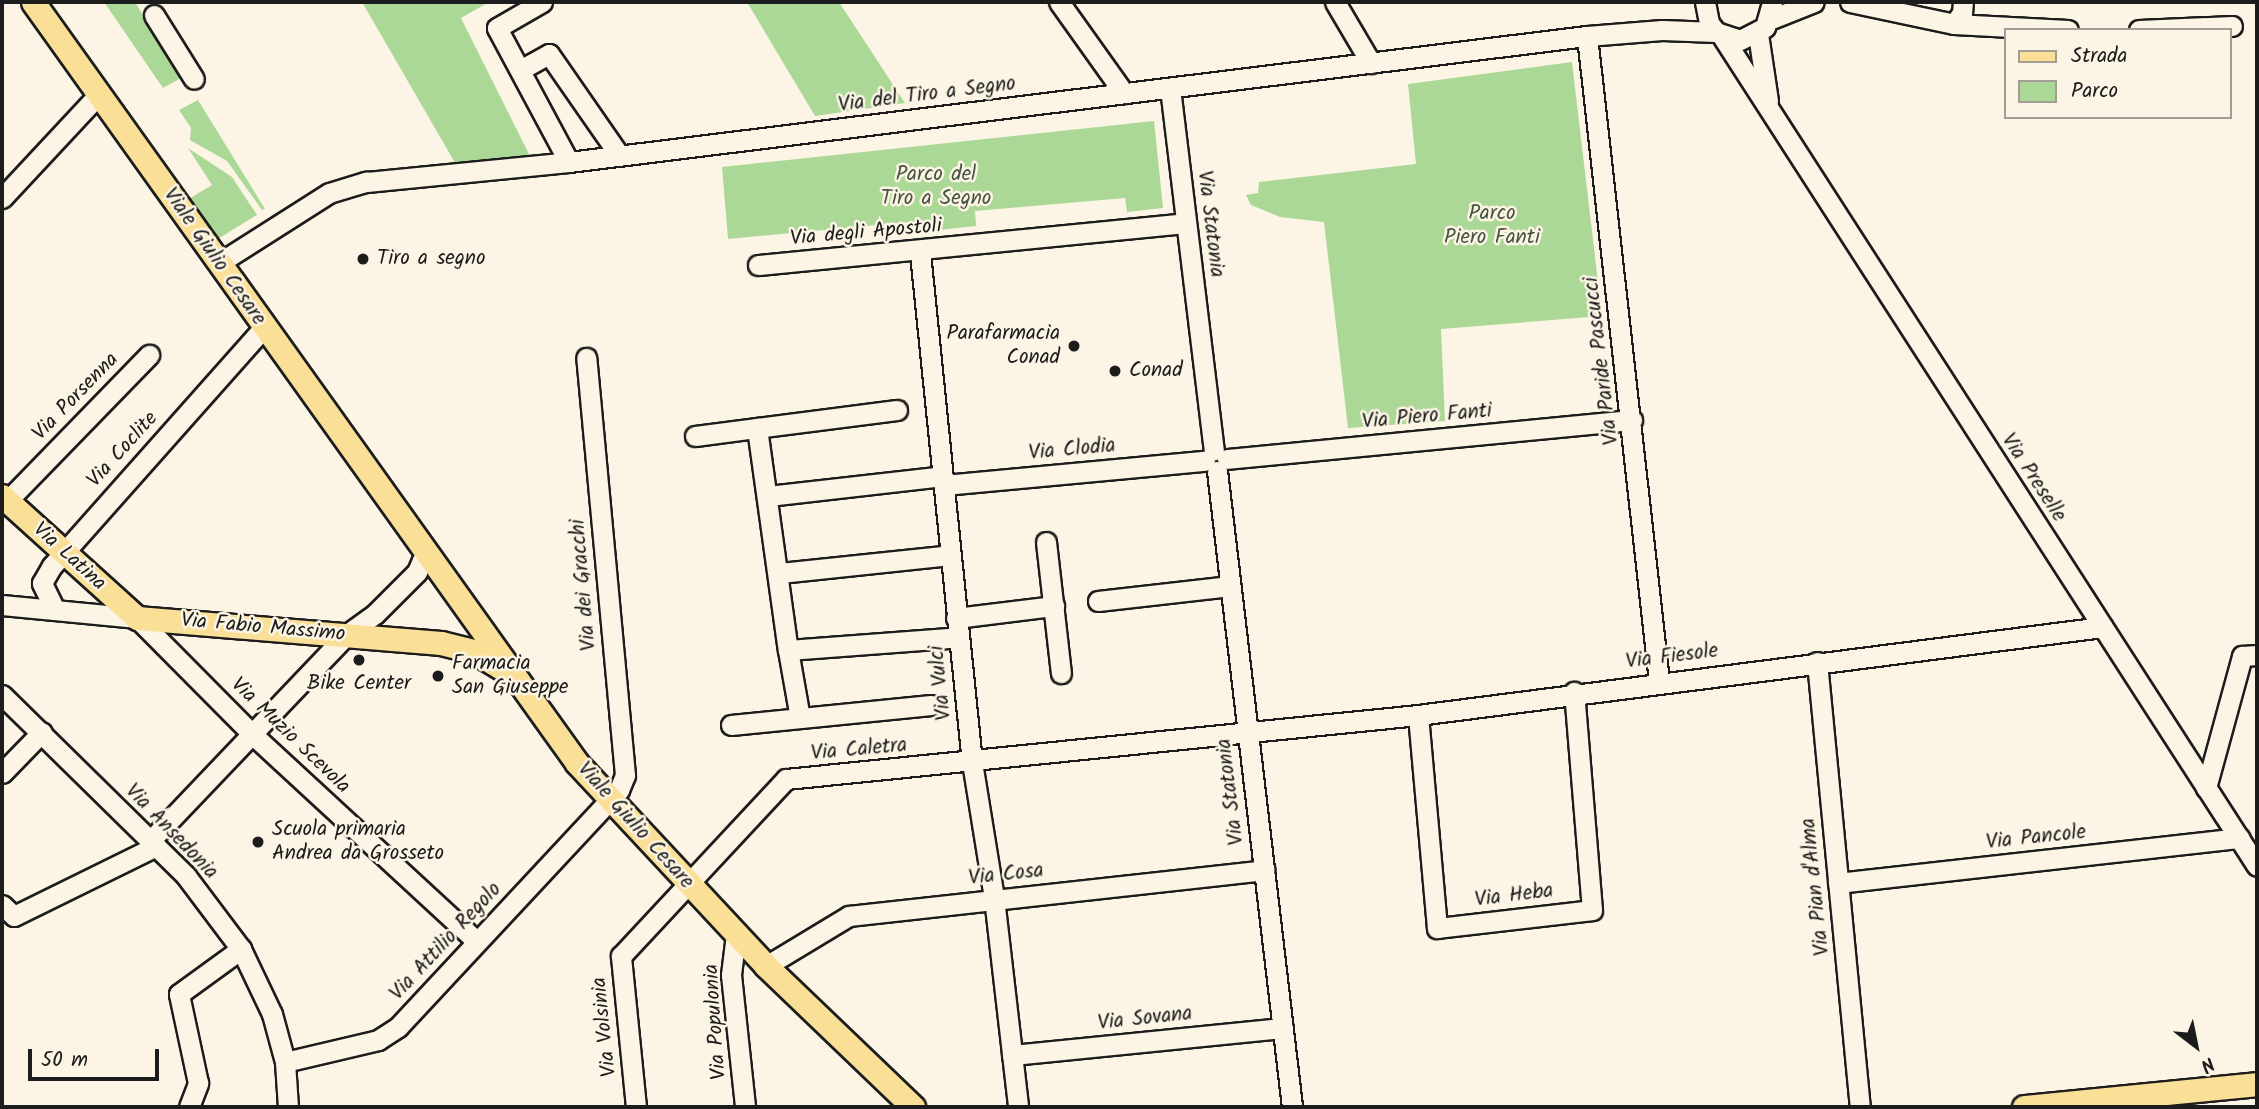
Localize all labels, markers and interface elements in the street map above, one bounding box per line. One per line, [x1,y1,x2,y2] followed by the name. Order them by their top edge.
[2004,28,2231,119] legend
[2071,40,2127,73] text: Strada
[837,72,1017,118] street label: Via del Tiro a Segno
[2071,75,2118,108] text: Parco
[881,162,991,212] park label: Parco del Tiro a Segno
[1191,169,1229,279] street label: Via Statonia
[157,183,271,331] street label: Viale Giulio Cesare
[1444,201,1540,251] park label: Parco Piero Fanti
[789,214,943,252] street label: Via degli Apostoli
[377,246,485,272] place label: Tiro a segno
[355,251,371,267] marker: Tiro a segno
[1579,275,1625,447] street label: Via Paride Pascucci
[946,321,1060,371] place label: Parafarmacia Conad
[1066,338,1082,354] marker: Parafarmacia Conad
[28,348,124,446] street label: Via Porsenna
[1129,358,1183,384] place label: Conad
[1107,363,1123,379] marker: Conad
[1361,399,1493,435] street label: Via Piero Fanti
[82,407,164,493] street label: Via Coclite
[1995,429,2071,527] street label: Via Preselle
[1028,434,1116,466] street label: Via Clodia
[27,518,111,596] street label: Via Latina
[566,518,602,652] street label: Via dei Gracchi
[180,608,346,648] street label: Via Fabio Massimo
[1624,639,1720,675] street label: Via Fiesole
[925,644,957,722] street label: Via Vulci
[452,651,568,701] place label: Farmacia San Giuseppe
[351,652,367,668] marker: Bike Center
[430,668,446,684] marker: Farmacia San Giuseppe
[307,671,411,697] place label: Bike Center
[225,673,355,799] street label: Via Muzio Scevola
[810,733,908,767] street label: Via Caletra
[1212,737,1250,847] street label: Via Statonia
[571,757,699,895] street label: Viale Giulio Cesare
[119,779,223,885] street label: Via Ansedonia
[272,817,444,867] place label: Scuola primaria Andrea da Grosseto
[1796,817,1836,957] street label: Via Pian d'Alma
[1985,820,2087,856] street label: Via Pancole
[250,834,266,850] marker: Scuola primaria Andrea da Grosseto
[967,859,1045,891] street label: Via Cosa
[385,878,507,1006] street label: Via Attilio Regolo
[1473,879,1555,913] street label: Via Heba
[699,963,733,1081] street label: Via Populonia
[587,976,623,1078] street label: Via Volsinia
[1097,1002,1193,1036] street label: Via Sovana
[2161,1011,2231,1081] north arrow
[32,1036,163,1080] scale bar
[41,1044,88,1077] text: 50 m
[2194,1048,2220,1080] text: N

